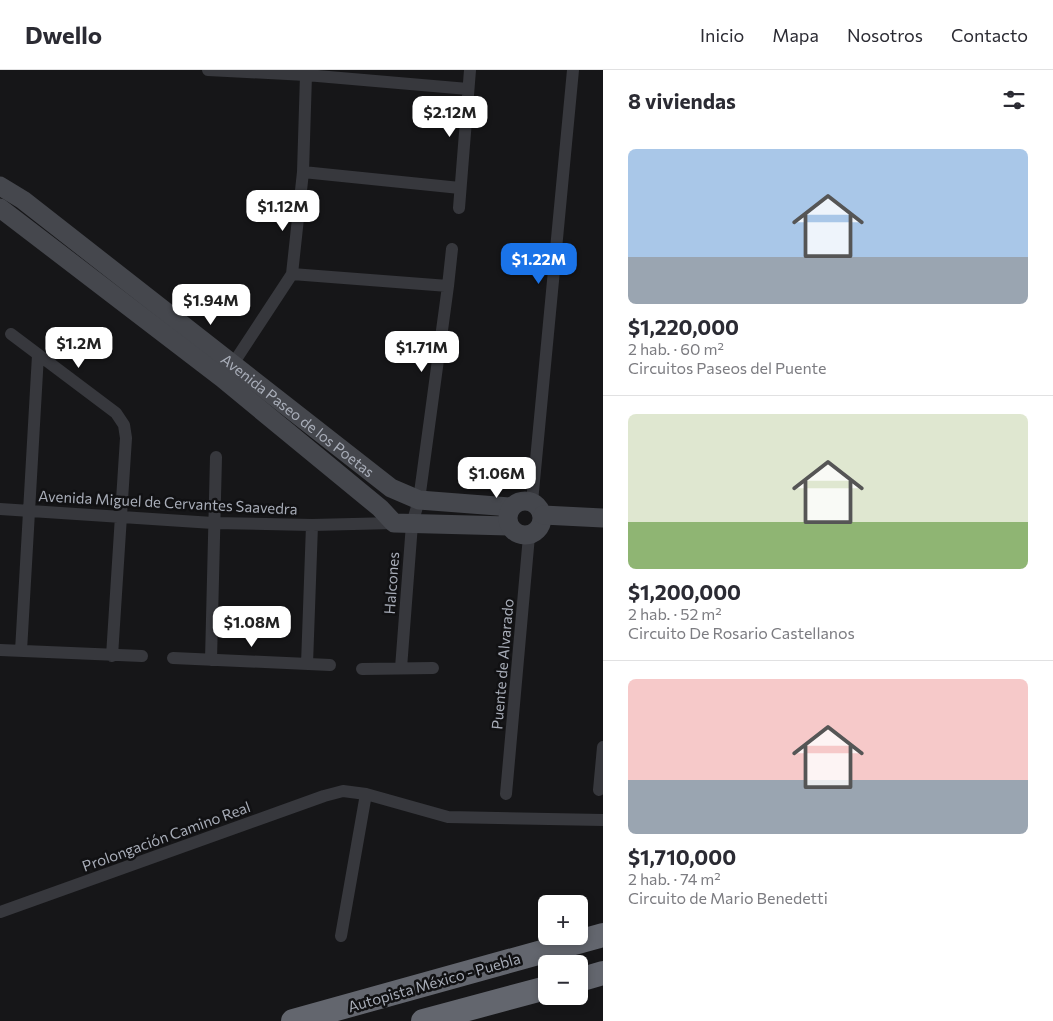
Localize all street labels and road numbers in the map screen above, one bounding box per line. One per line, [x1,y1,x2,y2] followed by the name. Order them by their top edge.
[218,350,378,481] street label: Avenida Paseo de los Poetas
[38,486,298,518] street label: Avenida Miguel de Cervantes Saavedra
[380,551,402,615] street label: Halcones
[487,598,517,730] street label: Puente de Alvarado
[79,797,253,875] street label: Prolongación Camino Real
[346,949,522,1015] street label: Autopista México - Puebla

